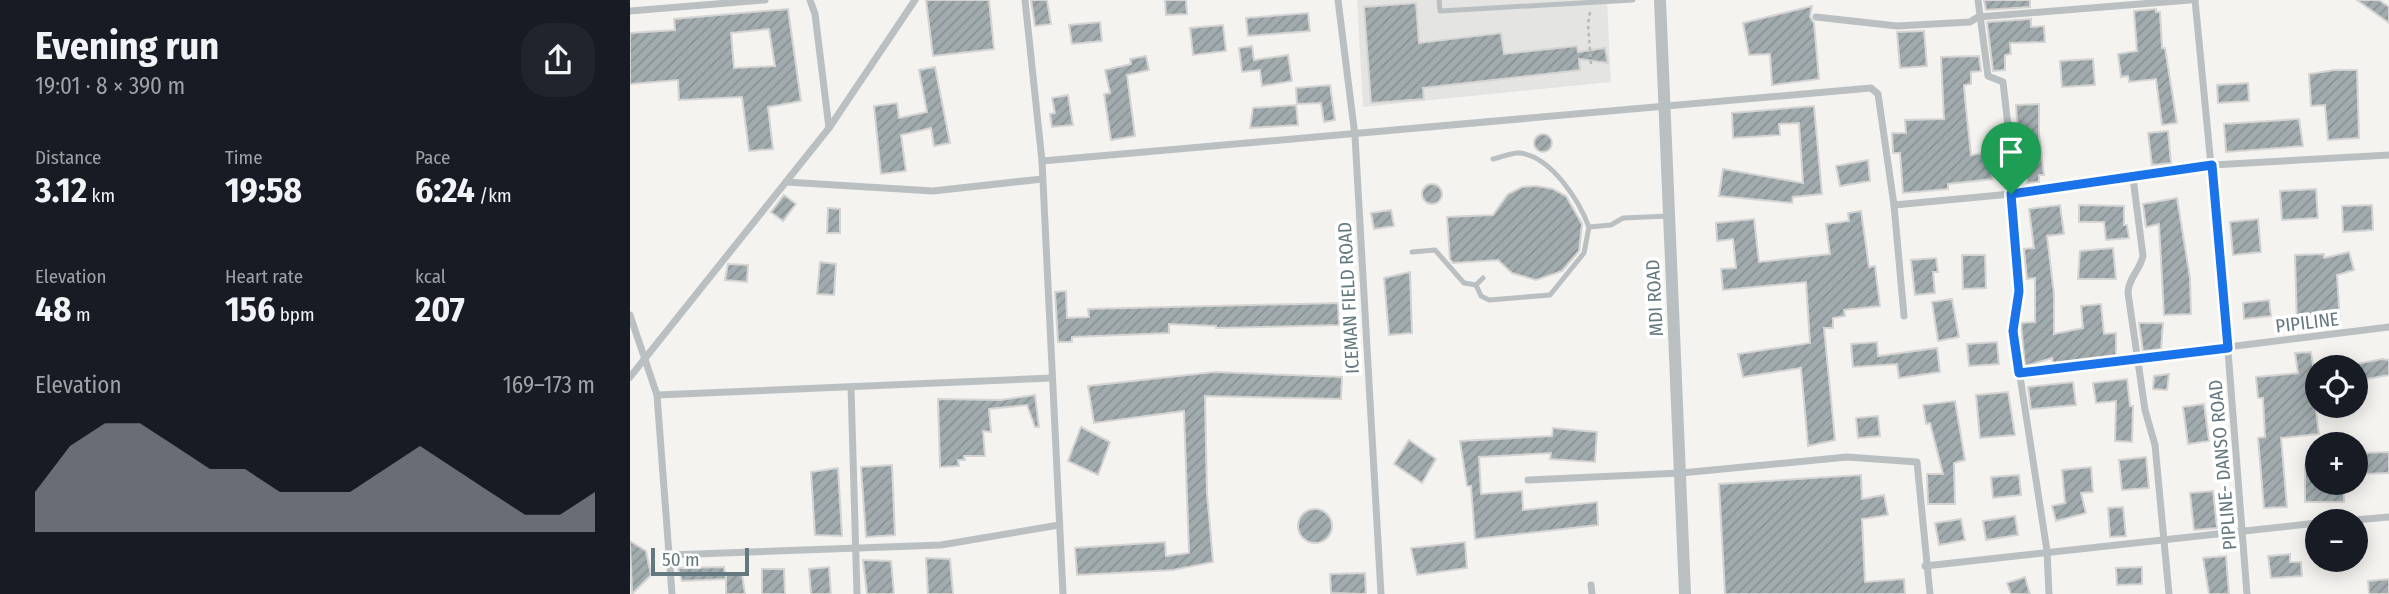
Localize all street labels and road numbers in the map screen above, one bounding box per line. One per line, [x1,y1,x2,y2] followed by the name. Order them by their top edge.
[1333,221,1364,375] street label: ICEMAN FIELD ROAD
[1641,259,1668,337] street label: MDI ROAD
[2274,307,2340,338] street label: PIPILINE
[2204,379,2241,551] street label: PIPLINE- DANSO ROAD

